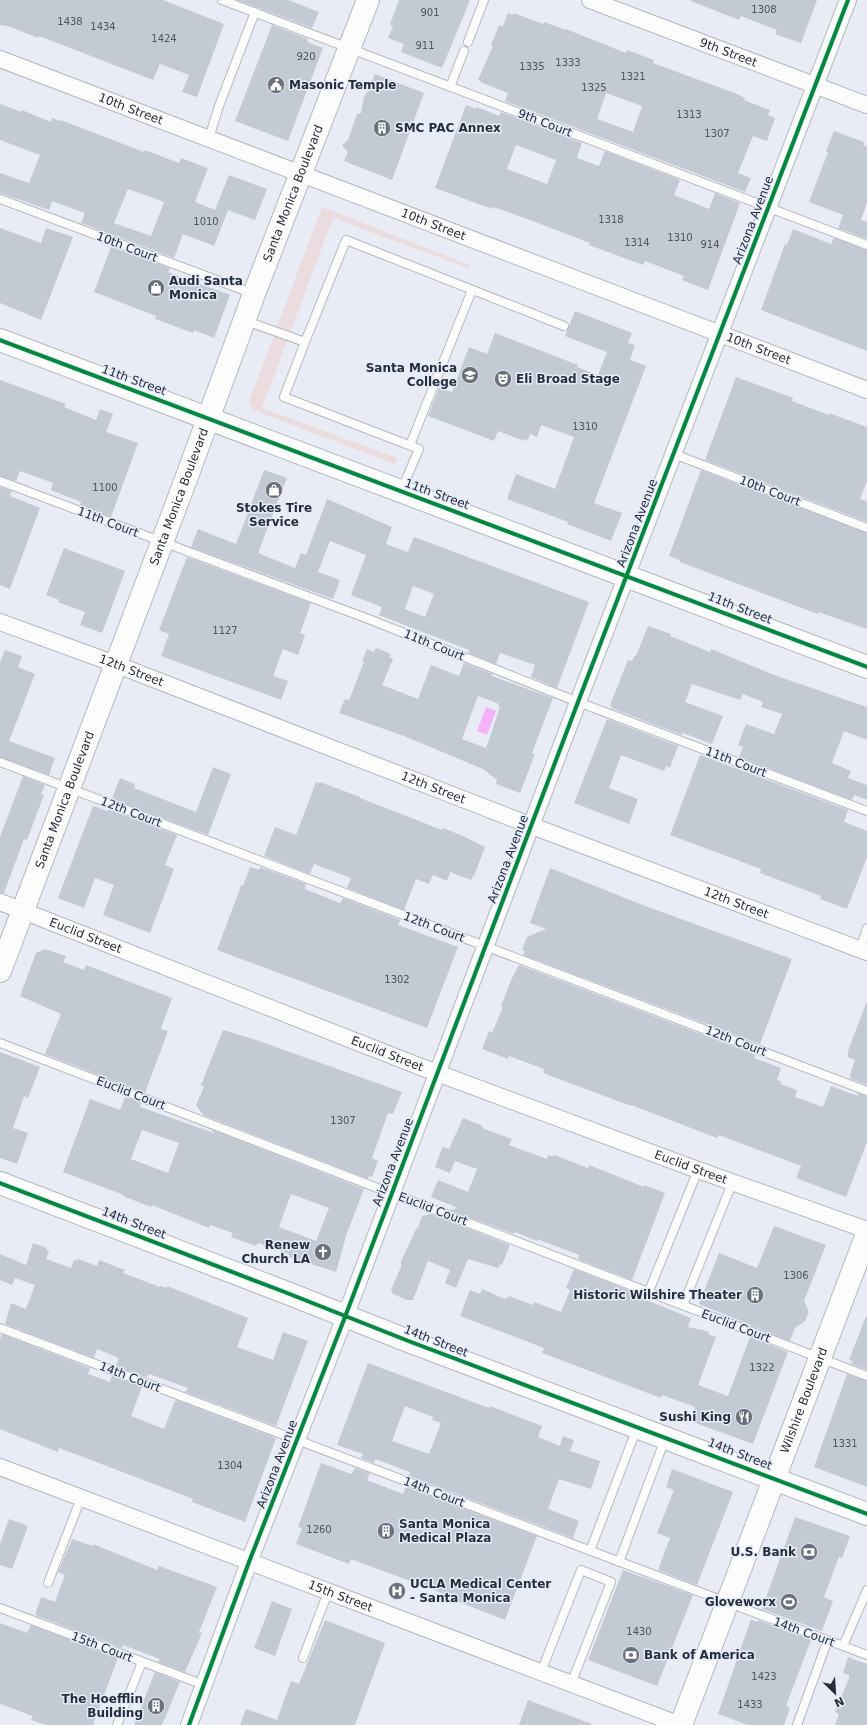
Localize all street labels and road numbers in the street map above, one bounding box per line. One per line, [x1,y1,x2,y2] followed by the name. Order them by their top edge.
[698,35,759,70] street label: 9th Street
[97,90,165,128] street label: 10th Street
[516,106,574,140] street label: 9th Court
[260,123,326,264] street label: Santa Monica Boulevard
[730,174,776,266] street label: Arizona Avenue
[399,206,468,243] street label: 10th Street
[94,229,160,265] street label: 10th Court
[724,330,793,367] street label: 10th Street
[100,362,169,398] street label: 11th Street
[147,426,211,567] street label: Santa Monica Boulevard
[737,473,803,509] street label: 10th Court
[403,476,472,512] street label: 11th Street
[614,477,660,569] street label: Arizona Avenue
[75,504,141,540] street label: 11th Court
[706,589,774,627] street label: 11th Street
[402,626,467,664] street label: 11th Court
[97,652,166,689] street label: 12th Street
[32,729,97,870] street label: Santa Monica Boulevard
[703,744,769,780] street label: 11th Court
[399,769,468,807] street label: 12th Street
[98,794,164,830] street label: 12th Court
[485,813,531,905] street label: Arizona Avenue
[702,884,771,921] street label: 12th Street
[401,909,467,945] street label: 12th Court
[48,915,124,956] street label: Euclid Street
[703,1023,769,1059] street label: 12th Court
[349,1033,426,1074] street label: Euclid Street
[94,1073,168,1113] street label: Euclid Court
[370,1116,416,1208] street label: Arizona Avenue
[652,1147,729,1187] street label: Euclid Street
[396,1189,470,1229] street label: Euclid Court
[100,1204,168,1242] street label: 14th Street
[699,1306,773,1346] street label: Euclid Court
[402,1322,470,1360] street label: 14th Street
[778,1346,830,1455] street label: Wilshire Boulevard
[97,1359,163,1395] street label: 14th Court
[254,1418,300,1510] street label: Arizona Avenue
[706,1435,774,1473] street label: 14th Street
[401,1474,467,1510] street label: 14th Court
[306,1578,375,1615] street label: 15th Street
[771,1614,837,1650] street label: 14th Court
[69,1629,135,1665] street label: 15th Court

